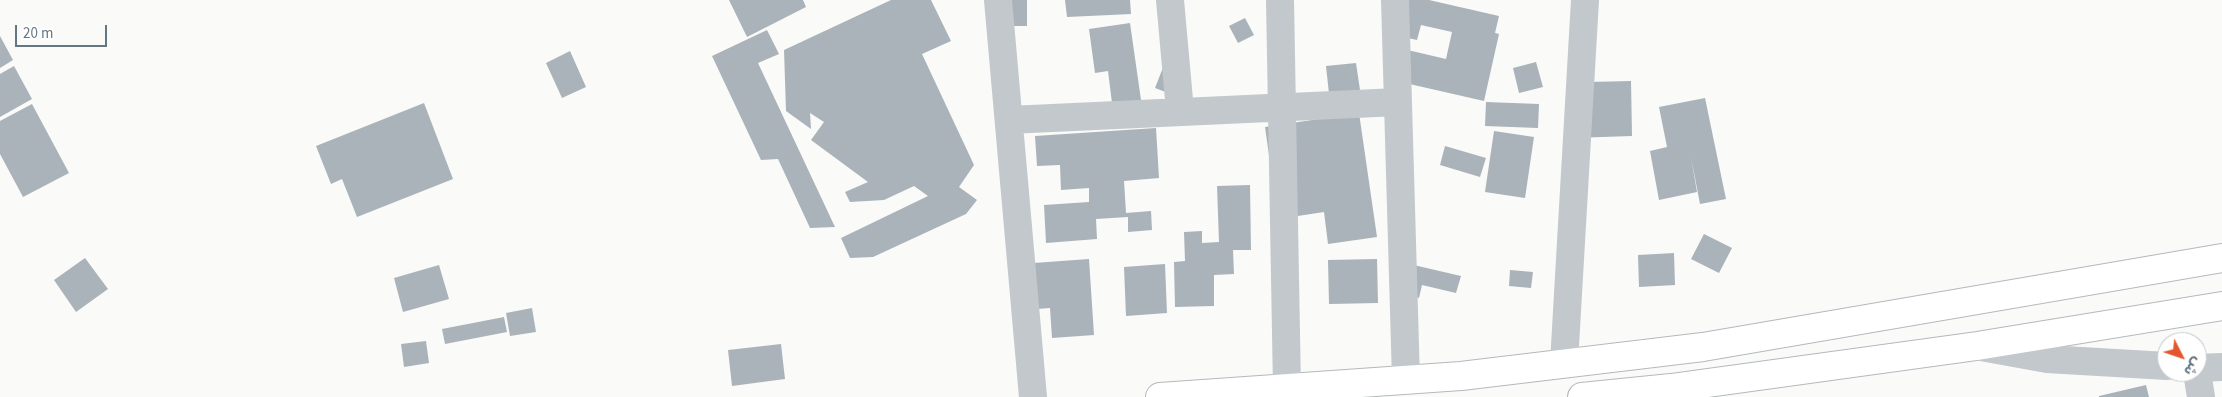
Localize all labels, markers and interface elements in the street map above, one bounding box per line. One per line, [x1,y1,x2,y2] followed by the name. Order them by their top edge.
[18,15,110,47] scale bar
[23,23,53,44] text: 20 m
[2157,332,2207,382] north arrow
[2179,352,2206,380] text: ش

